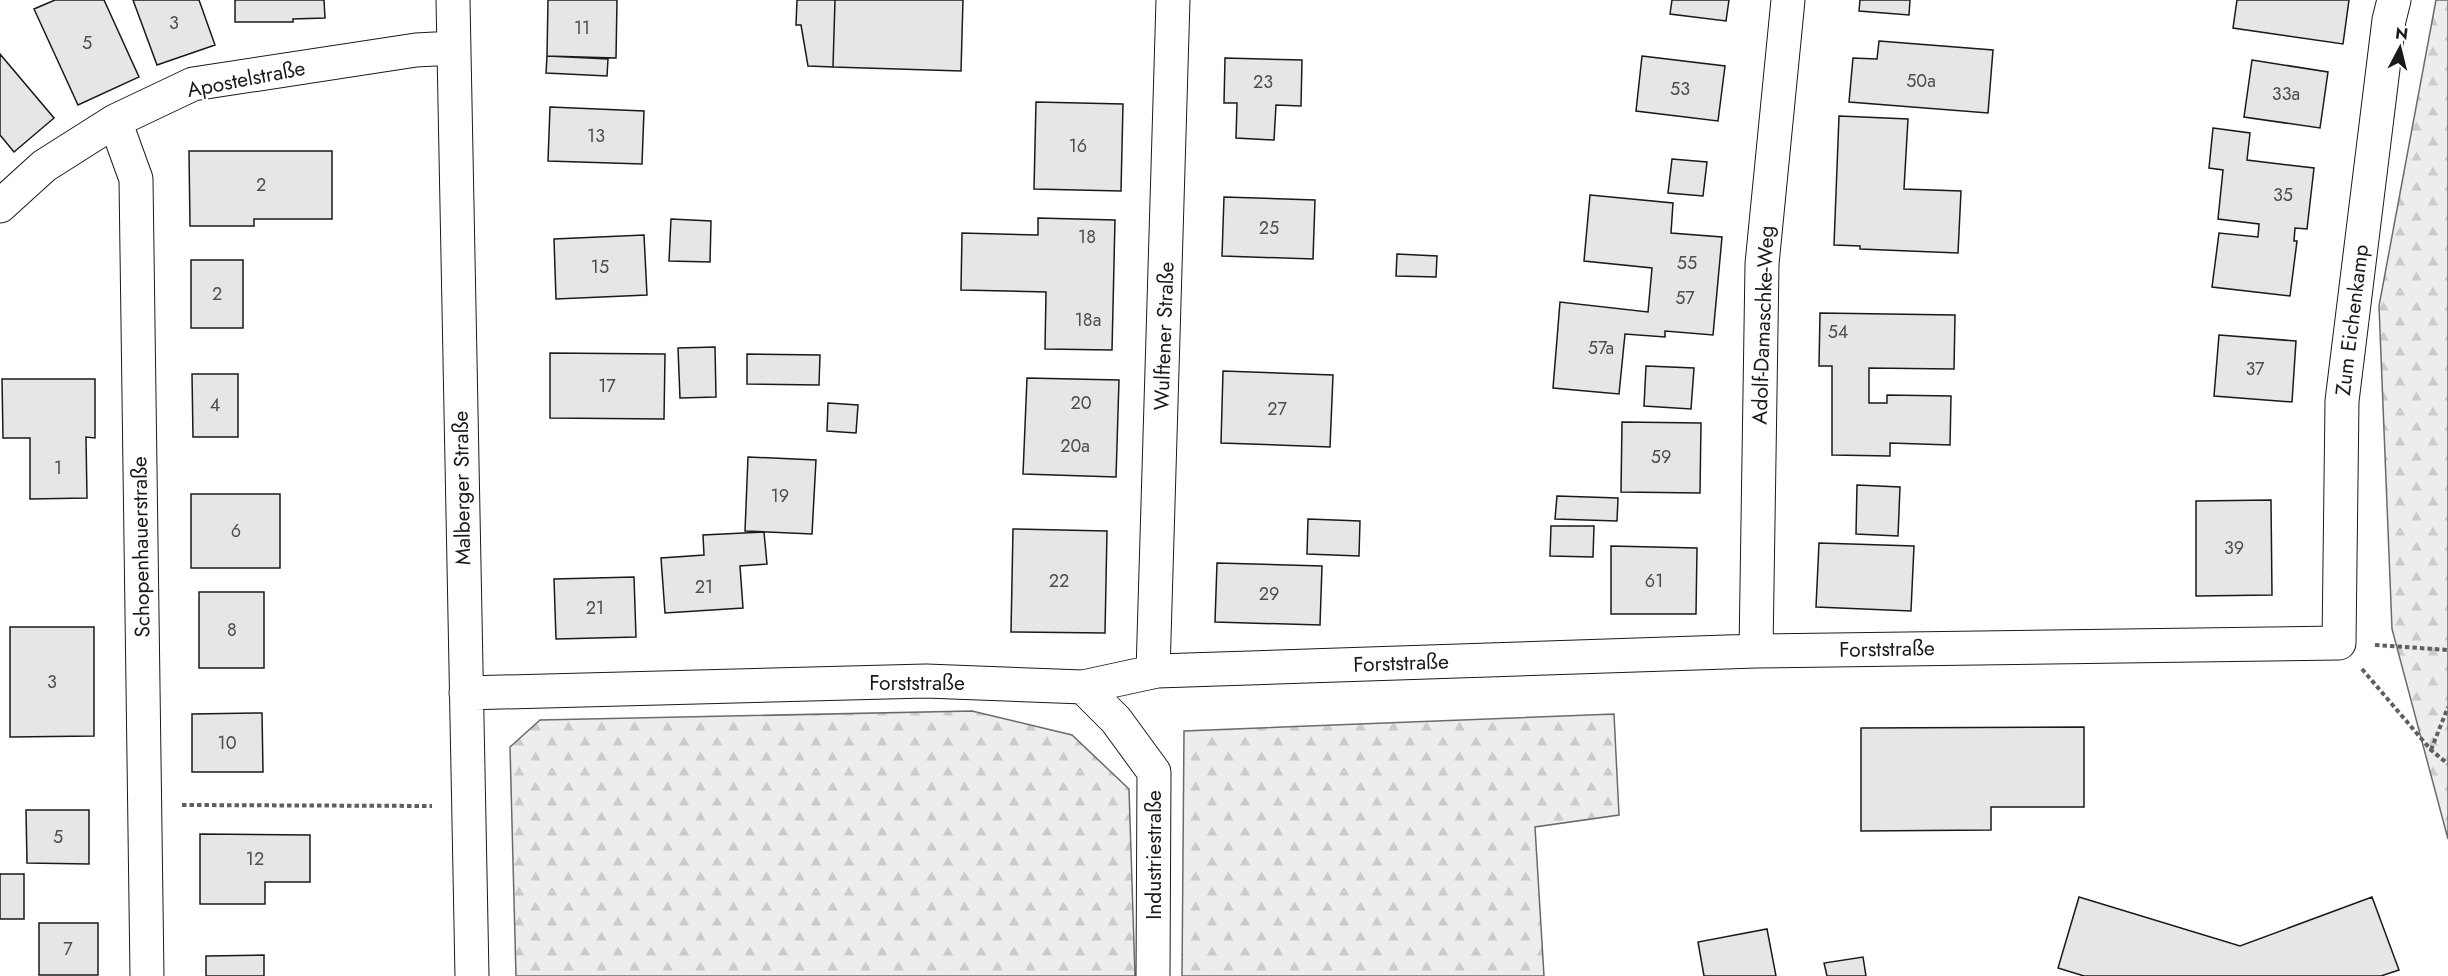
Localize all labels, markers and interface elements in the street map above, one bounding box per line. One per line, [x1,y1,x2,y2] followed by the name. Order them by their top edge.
[169,10,179,36] house number: 3
[574,15,590,41] house number: 11
[2370,18,2430,78] north arrow
[2394,21,2409,46] text: N
[82,30,92,56] house number: 5
[184,53,308,105] street label: Apostelstraße
[1906,68,1936,94] house number: 50a
[1253,69,1273,95] house number: 23
[1670,76,1690,102] house number: 53
[2272,81,2300,107] house number: 33a
[587,123,605,149] house number: 13
[1069,133,1087,159] house number: 16
[256,172,266,198] house number: 2
[2273,182,2293,208] house number: 35
[1259,215,1279,241] house number: 25
[1078,224,1096,250] house number: 18
[1745,225,1781,425] street label: Adolf-Damaschke-Weg
[2328,243,2376,397] street label: Zum Eichenkamp
[1677,250,1697,276] house number: 55
[591,254,609,280] house number: 15
[1146,261,1182,411] street label: Wulftener Straße
[212,281,222,307] house number: 2
[1675,285,1695,311] house number: 57
[1075,307,1101,333] house number: 18a
[1828,319,1848,345] house number: 54
[1588,335,1614,361] house number: 57a
[2245,356,2265,382] house number: 37
[598,373,616,399] house number: 17
[1070,390,1092,416] house number: 20
[210,392,220,418] house number: 4
[1267,396,1287,422] house number: 27
[446,410,478,565] street label: Malberger Straße
[1060,433,1090,459] house number: 20a
[1651,444,1671,470] house number: 59
[54,455,62,481] house number: 1
[124,456,158,638] street label: Schopenhauerstraße
[771,483,789,509] house number: 19
[231,518,241,544] house number: 6
[2224,535,2244,561] house number: 39
[1049,568,1069,594] house number: 22
[1645,568,1663,594] house number: 61
[695,574,713,600] house number: 21
[1259,581,1279,607] house number: 29
[586,595,604,621] house number: 21
[227,617,237,643] house number: 8
[1839,633,1935,665] street label: Forststraße
[1353,646,1449,680] street label: Forststraße
[869,668,965,698] street label: Forststraße
[47,669,57,695] house number: 3
[218,730,237,756] house number: 10
[1139,790,1169,920] street label: Industriestraße
[53,824,63,850] house number: 5
[246,846,264,872] house number: 12
[63,936,73,962] house number: 7

